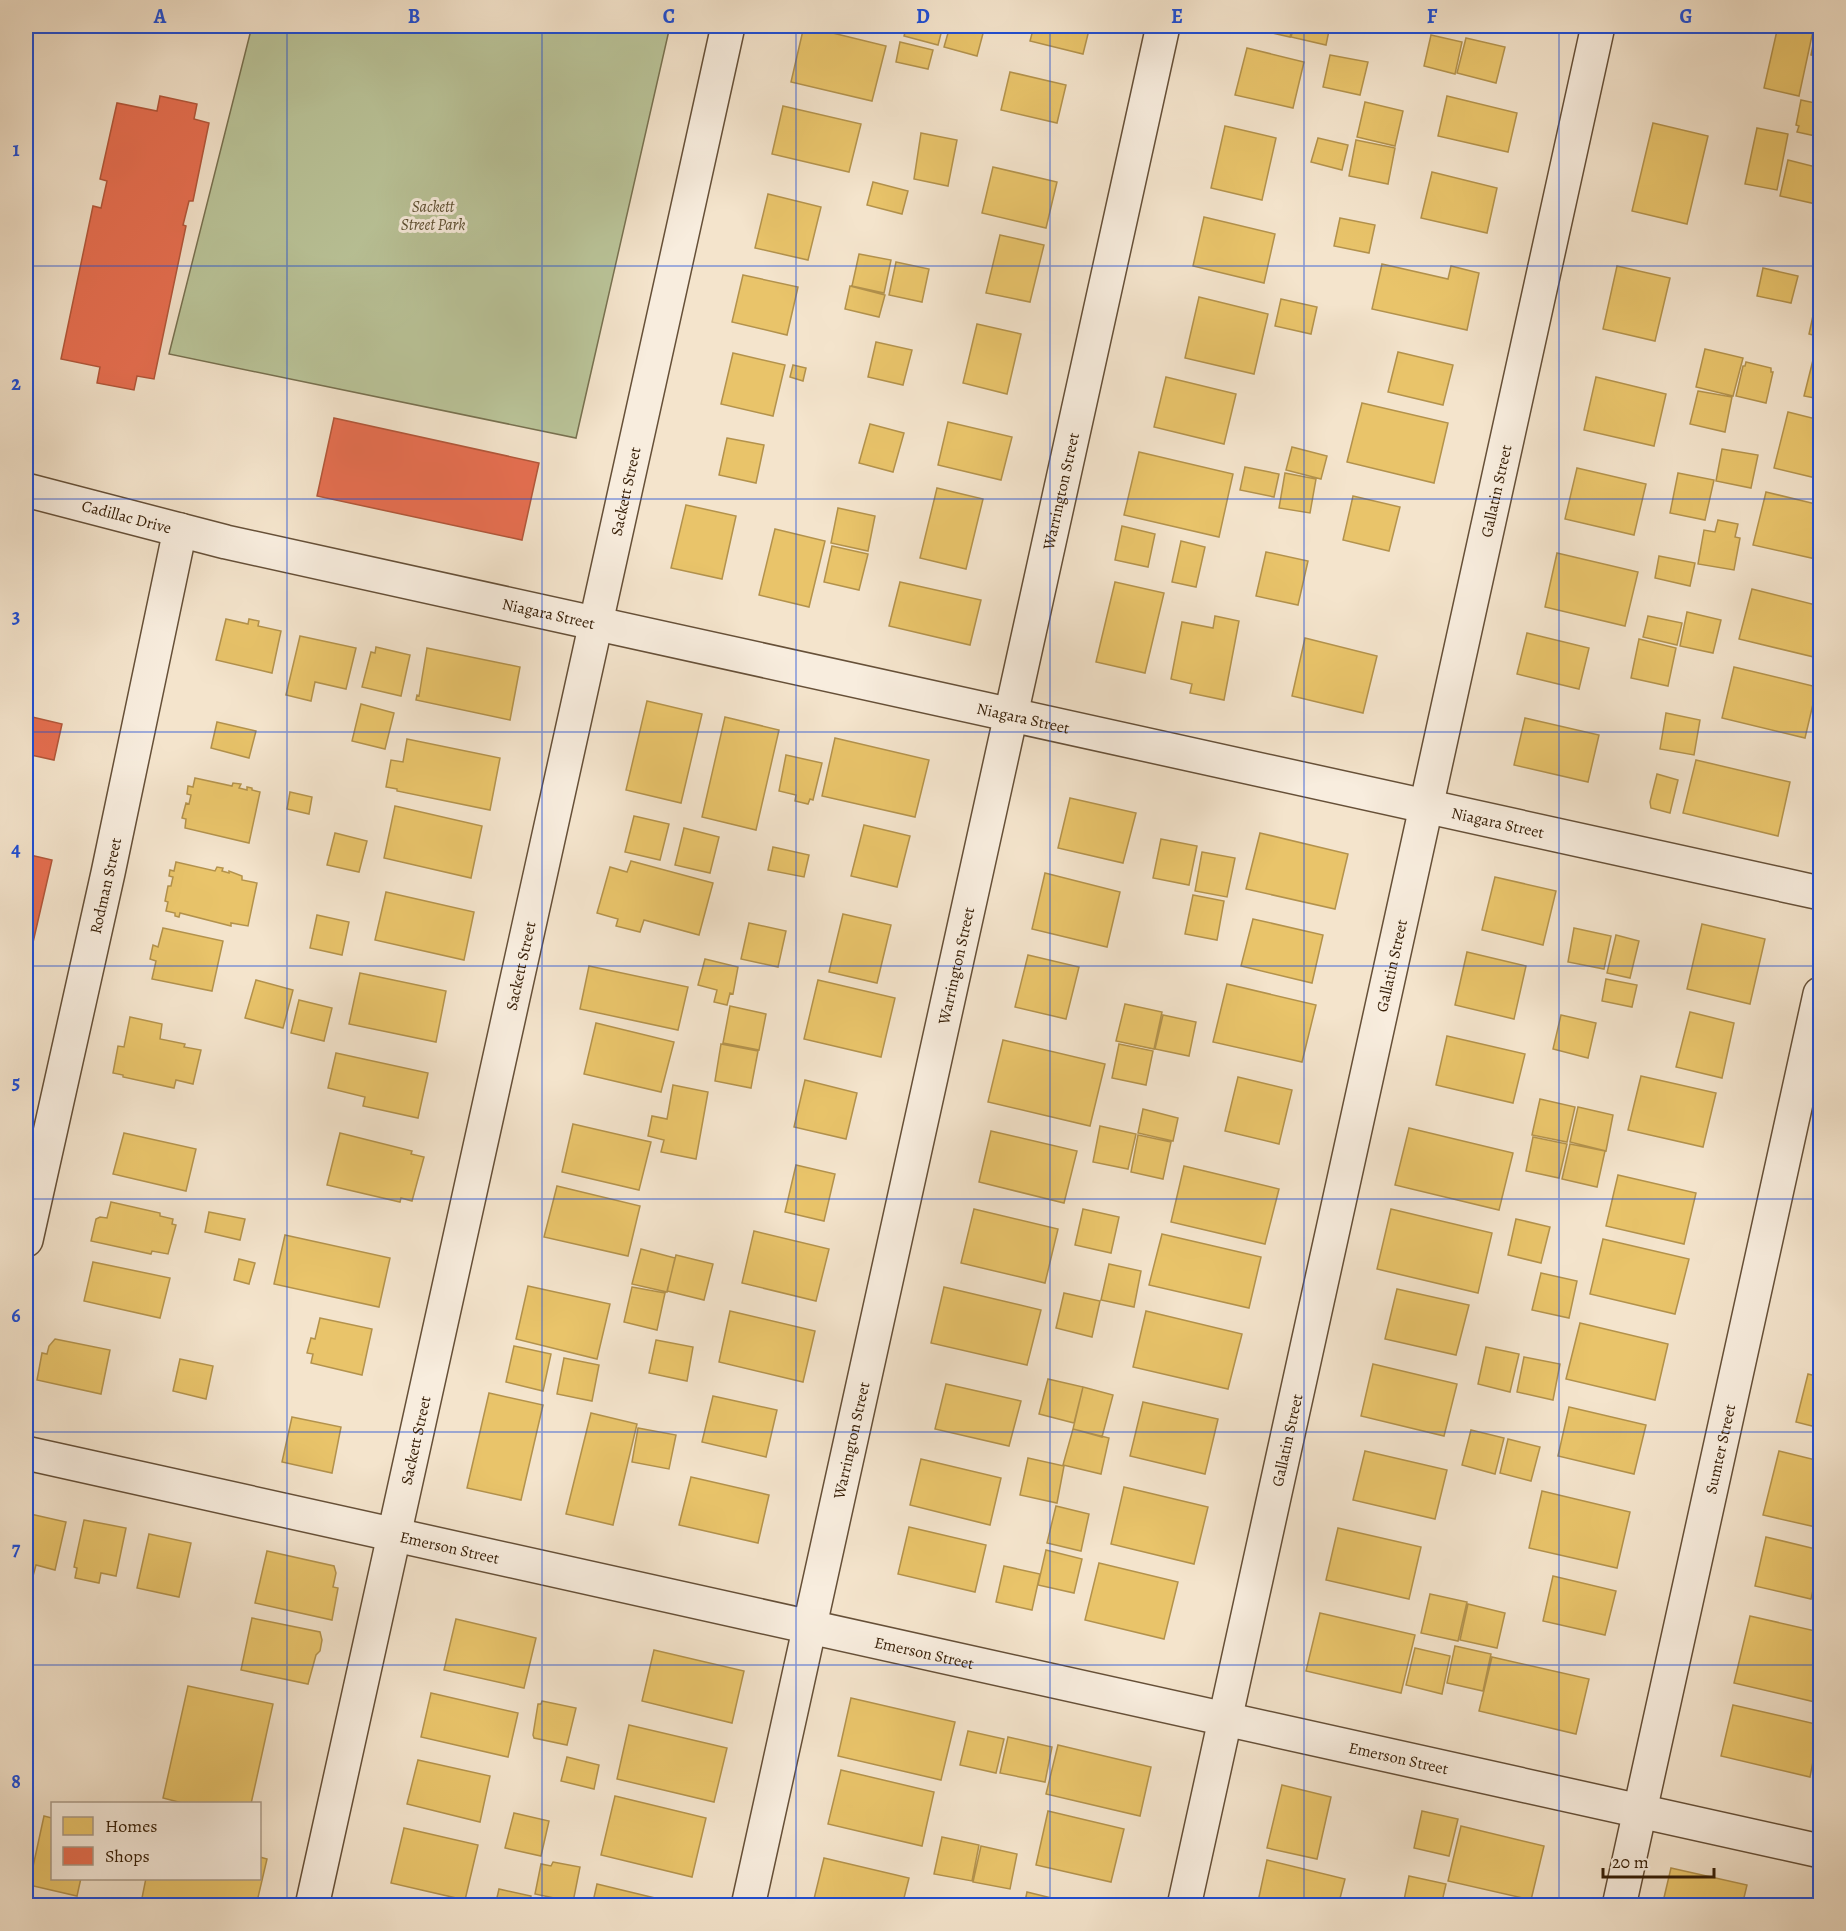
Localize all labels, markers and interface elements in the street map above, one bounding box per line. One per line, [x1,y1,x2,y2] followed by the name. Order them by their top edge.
[153,3,167,30] text: A
[408,3,420,30] text: B
[663,3,675,30] text: C
[916,3,930,30] text: D
[1171,3,1183,30] text: E
[1427,3,1438,30] text: F
[1679,3,1693,30] text: G
[12,136,20,163] text: 1
[401,196,465,236] park label: Sackett Street Park
[11,370,21,397] text: 2
[1038,431,1085,553] street label: Warrington Street
[1476,443,1517,540] street label: Gallatin Street
[606,445,647,538] street label: Sackett Street
[79,495,174,539] street label: Cadillac Drive
[500,593,597,635] street label: Niagara Street
[12,603,20,630] text: 3
[974,698,1072,739] street label: Niagara Street
[1449,802,1546,844] street label: Niagara Street
[11,836,21,863] text: 4
[85,836,127,936] street label: Rodman Street
[933,905,980,1027] street label: Warrington Street
[1371,917,1413,1014] street label: Gallatin Street
[501,919,542,1012] street label: Sackett Street
[12,1069,20,1096] text: 5
[11,1302,21,1329] text: 6
[828,1380,875,1502] street label: Warrington Street
[1267,1392,1308,1489] street label: Gallatin Street
[396,1394,437,1487] street label: Sackett Street
[1700,1402,1741,1496] street label: Sumter Street
[398,1526,501,1570] street label: Emerson Street
[12,1535,21,1562] text: 7
[872,1632,976,1675] street label: Emerson Street
[1347,1737,1450,1780] street label: Emerson Street
[11,1768,21,1795] text: 8
[51,1802,261,1880] legend
[105,1814,157,1838] text: Homes
[1603,1841,1714,1879] scale bar
[105,1844,150,1868] text: Shops
[1612,1850,1649,1874] text: 20 m

